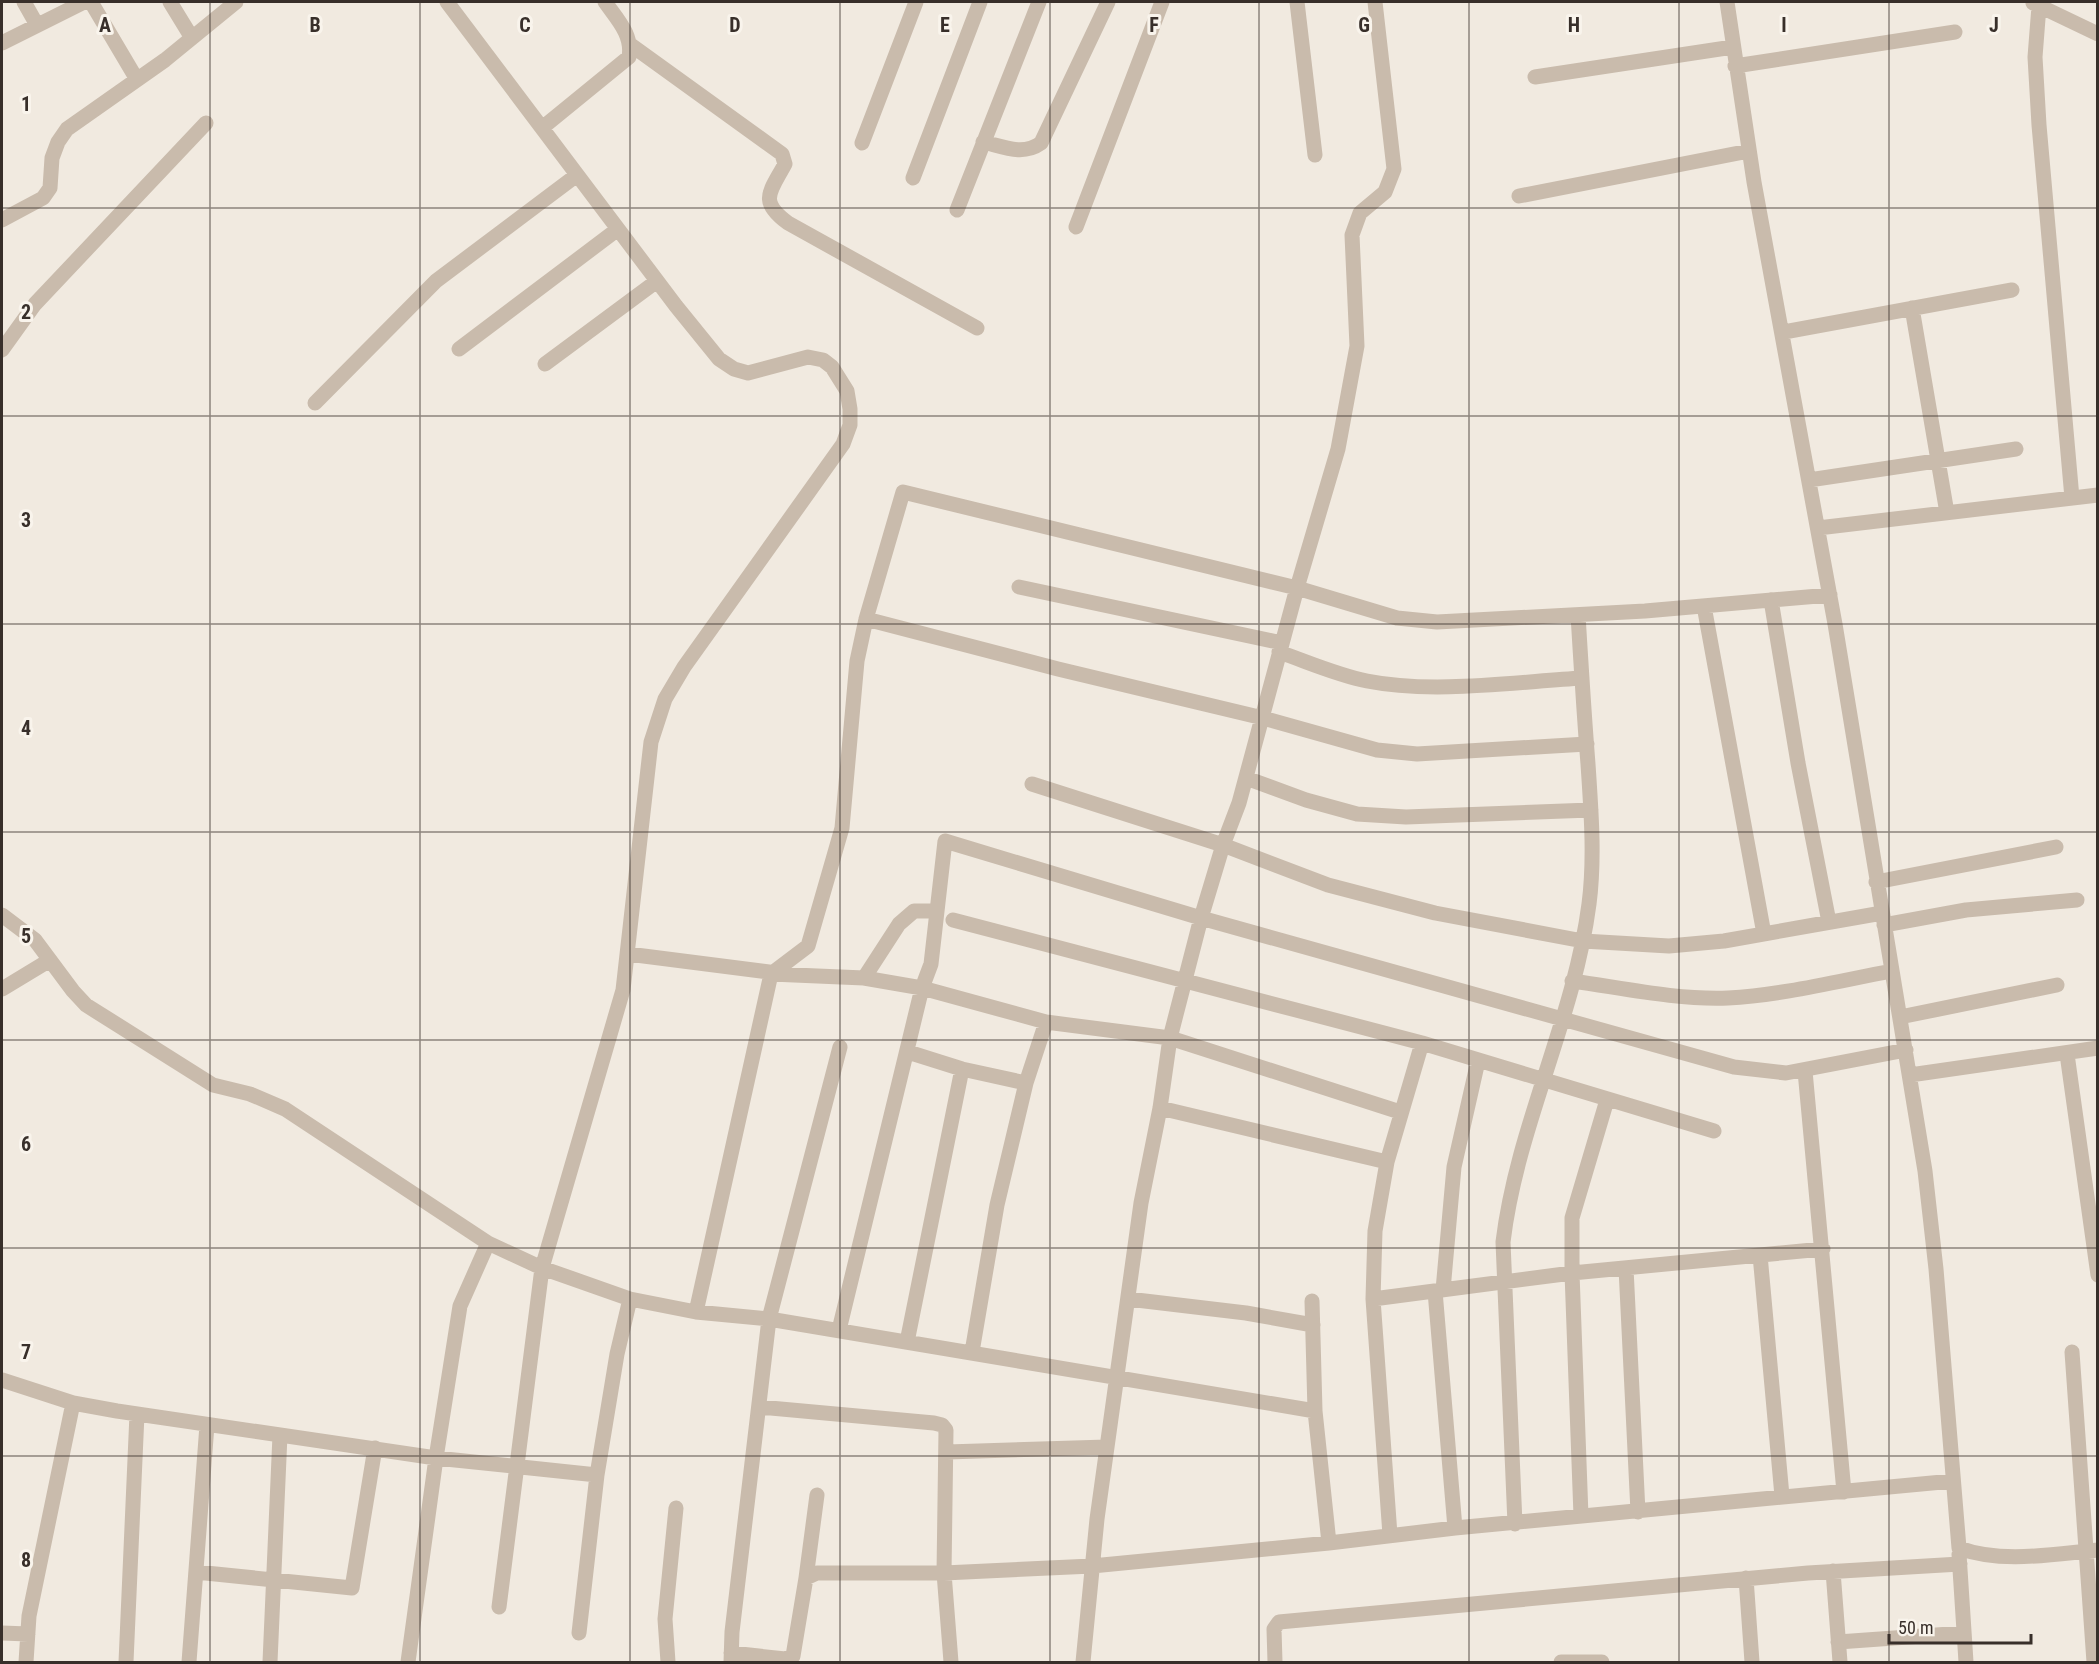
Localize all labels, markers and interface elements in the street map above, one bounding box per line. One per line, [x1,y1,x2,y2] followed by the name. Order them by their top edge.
[99,13,111,37] text: A
[309,13,321,37] text: B
[519,13,531,37] text: C
[729,13,741,37] text: D
[940,13,950,37] text: E
[1149,13,1159,37] text: F
[1358,13,1370,37] text: G
[1568,13,1580,37] text: H
[1781,13,1787,37] text: I
[1989,13,1999,37] text: J
[21,92,31,116] text: 1
[21,300,31,324] text: 2
[21,508,31,532] text: 3
[21,716,31,740] text: 4
[21,924,31,948] text: 5
[21,1132,31,1156] text: 6
[21,1340,31,1364] text: 7
[21,1548,31,1572] text: 8
[1889,1607,2032,1645] scale bar
[1898,1617,1933,1638] text: 50 m

